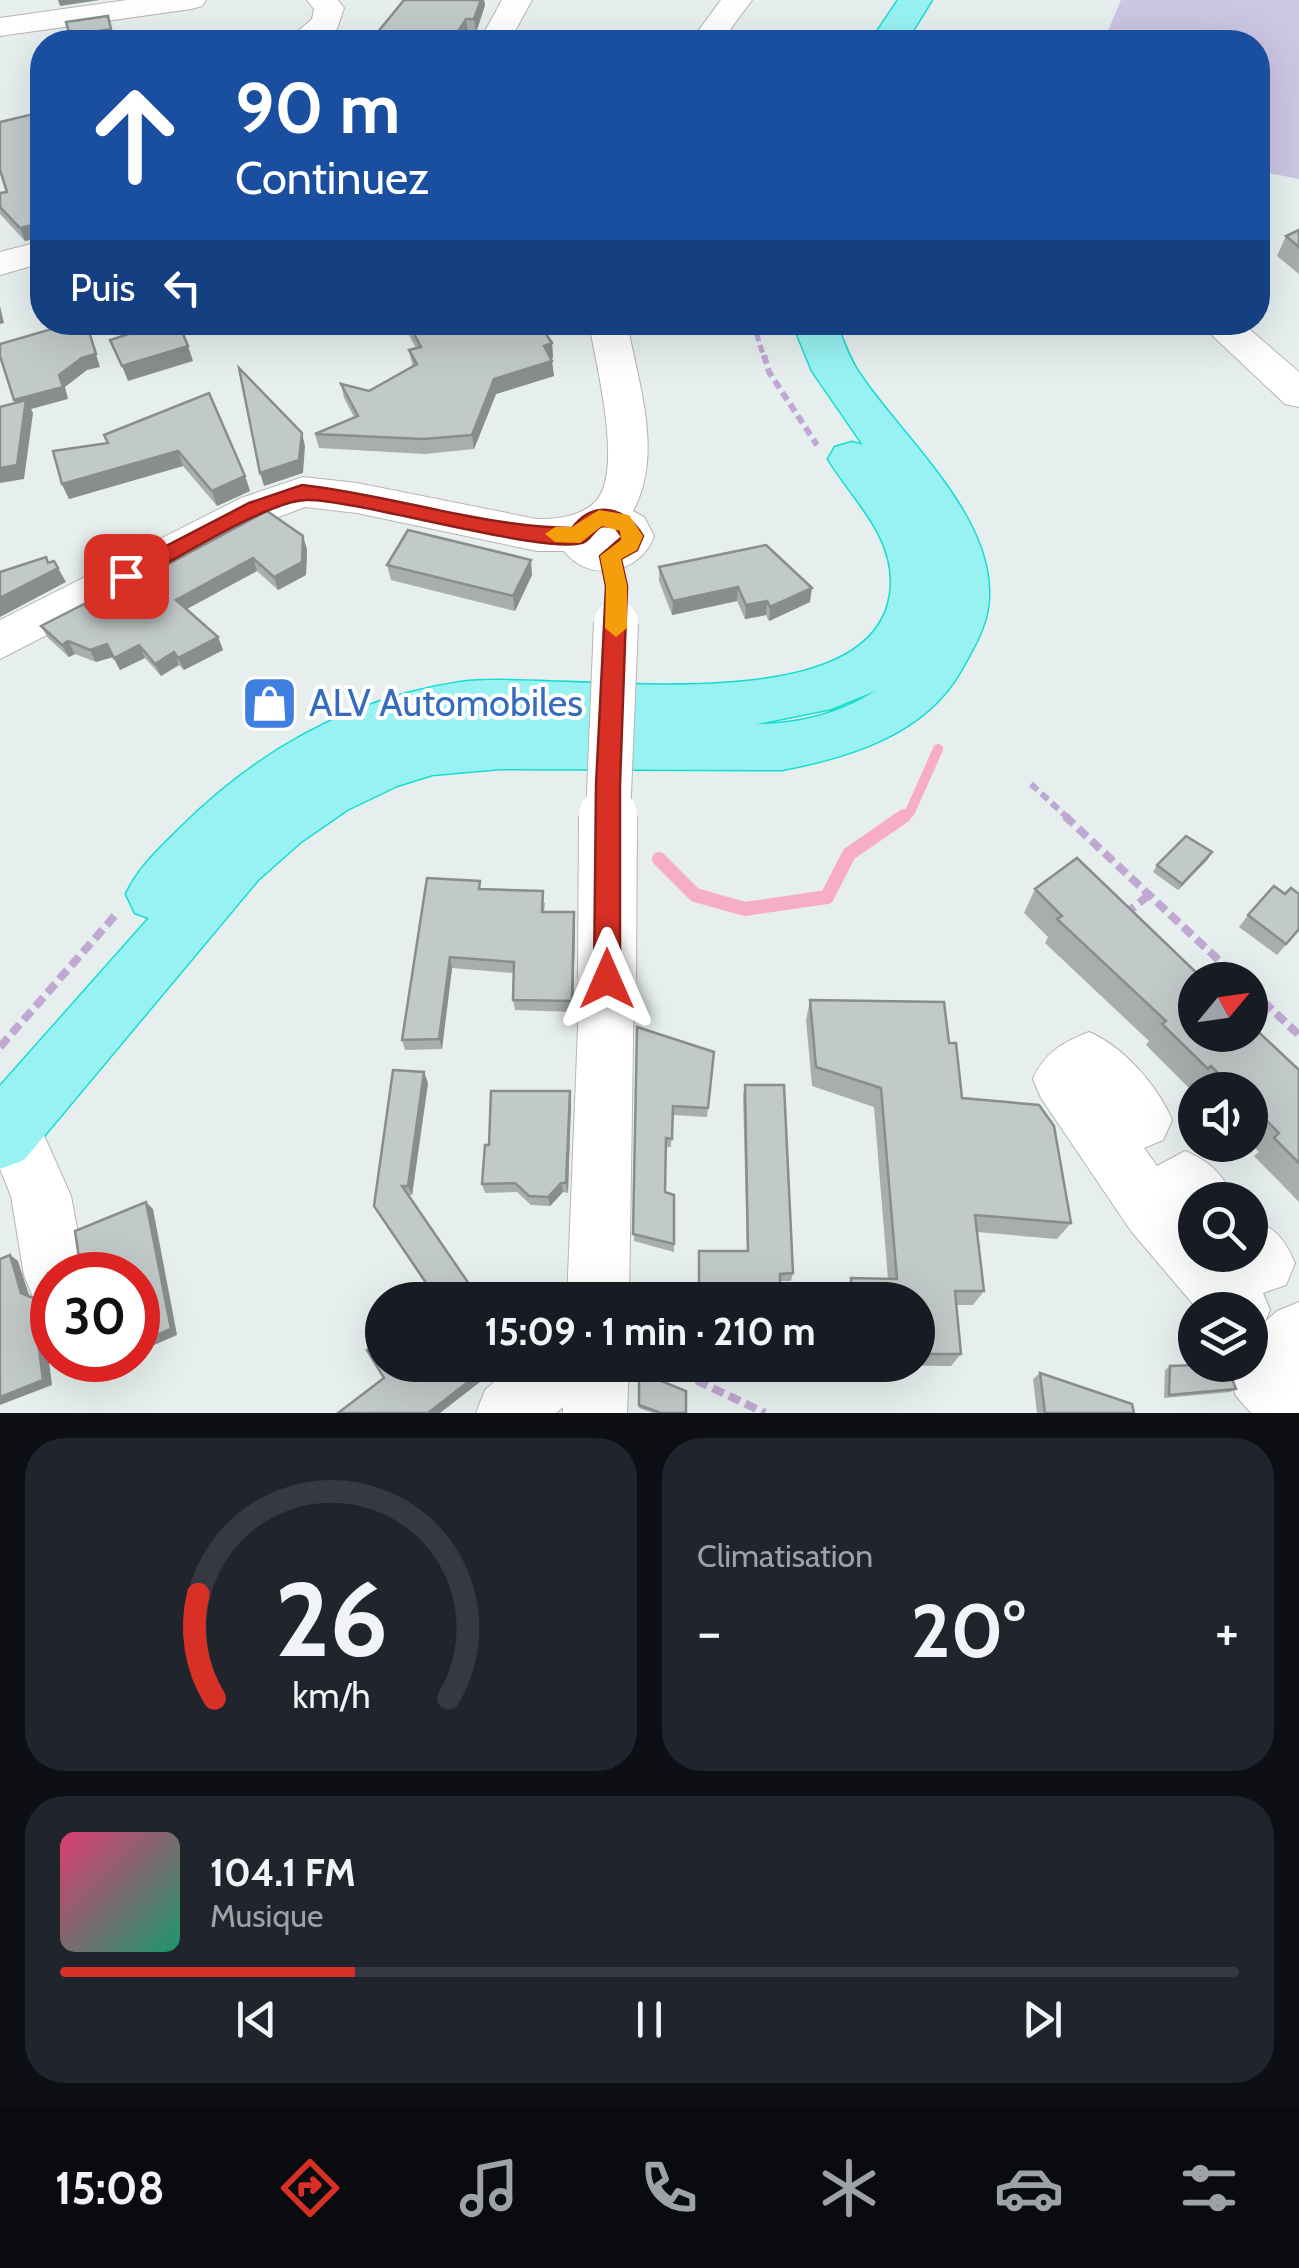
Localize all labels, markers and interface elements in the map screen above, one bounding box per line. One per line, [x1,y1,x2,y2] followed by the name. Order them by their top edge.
[235,65,400,151] text: 90 m
[70,70,200,200] icon: ahead
[235,151,429,205] text: Continuez
[155,260,210,315] icon: left
[70,264,135,311] text: Puis
[84,534,169,619] pin
[99,549,154,604] icon: arrive
[240,673,300,733] shop icon: ALV Automobiles
[309,679,583,726] place label: ALV Automobiles
[555,927,659,1031] position arrow
[1178,962,1268,1052] north arrow
[1178,962,1268,1382] map controls
[1178,1072,1268,1162] button: sound
[1178,1182,1268,1272] button: search
[30,1252,160,1382] speed limit sign: 30
[1178,1292,1268,1382] button: layers
[484,1308,816,1355] text: 15:09 · 1 min · 210 m
[697,1536,873,1575] text: Climatisation
[274,1556,388,1682] text: 26
[911,1585,1025,1676] text: 20°
[697,1598,721,1665] text: −
[1215,1598,1239,1665] text: +
[292,1674,370,1717] text: km/h
[210,1849,356,1896] text: 104.1 FM
[210,1896,323,1935] text: Musique
[229,1992,284,2047] icon: previous
[622,1992,677,2047] icon: pause
[1015,1992,1070,2047] icon: next
[275,2153,345,2223] icon: directions
[454,2153,524,2223] icon: music
[634,2153,704,2223] icon: phone
[814,2153,884,2223] icon: climate
[994,2153,1064,2223] icon: car
[1174,2153,1244,2223] icon: filters
[55,2161,165,2215] text: 15:08

